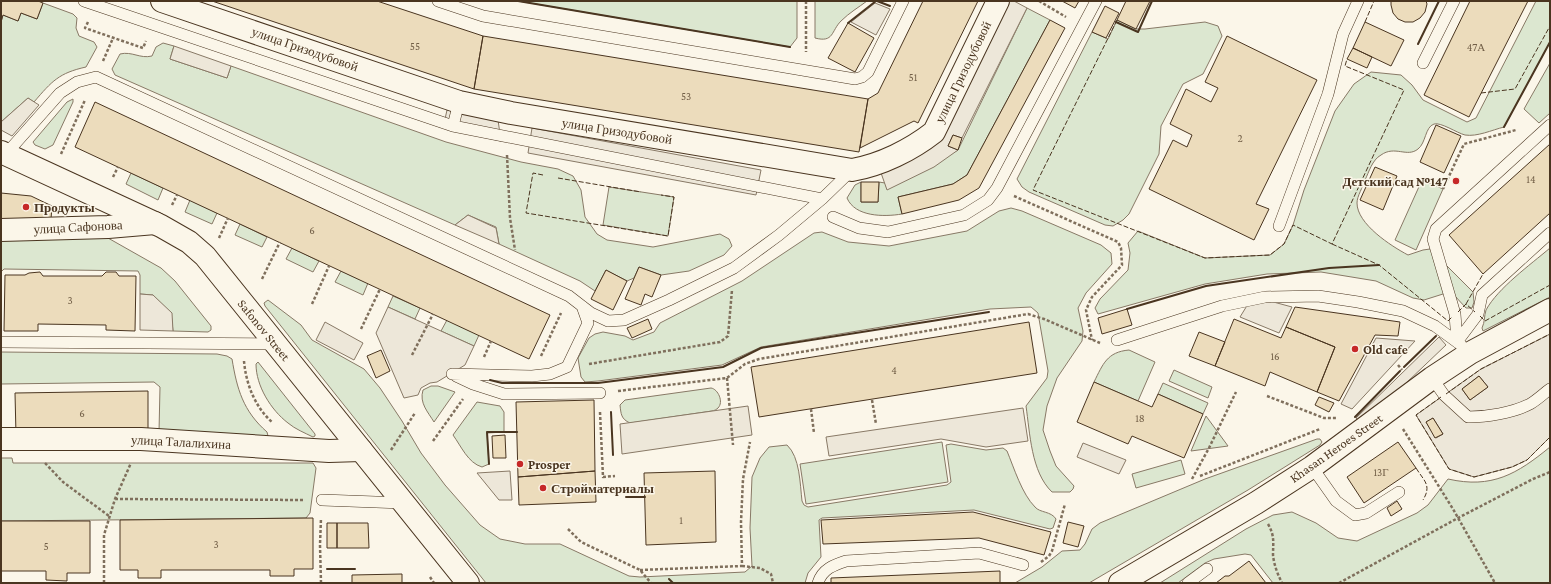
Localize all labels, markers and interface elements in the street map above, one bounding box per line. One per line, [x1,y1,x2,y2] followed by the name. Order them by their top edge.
[932,19,994,125] street label: улица Гризодубовой
[250,24,360,74] street label: улица Гризодубовой
[410,40,420,52] house number: 55
[1467,41,1485,53] house number: 47А
[909,71,918,83] house number: 51
[681,90,691,102] house number: 53
[561,115,673,147] street label: улица Гризодубовой
[1237,132,1243,144] house number: 2
[1526,173,1536,185] house number: 14
[1342,174,1448,189] place label: Детский сад №147
[1451,176,1461,186] marker: Детский сад №147
[34,200,95,215] place label: Продукты
[21,202,31,212] marker: Продукты
[33,217,123,237] street label: улица Сафонова
[309,224,315,236] house number: 6
[67,294,73,306] house number: 3
[235,296,294,364] street label: Safonov Street
[1363,342,1408,357] place label: Old cafe
[1350,344,1360,354] marker: Old cafe
[1270,350,1280,362] house number: 16
[891,364,897,376] house number: 4
[79,407,85,419] house number: 6
[1287,410,1386,486] street label: Khasan Heroes Street
[1135,412,1145,424] house number: 18
[131,432,232,452] street label: улица Талалихина
[528,457,571,472] place label: Prosper
[515,459,525,469] marker: Prosper
[1373,466,1389,478] house number: 13Г
[551,481,654,496] place label: Стройматериалы
[538,483,548,493] marker: Стройматериалы
[679,514,683,526] house number: 1
[213,538,219,550] house number: 3
[43,540,49,552] house number: 5

